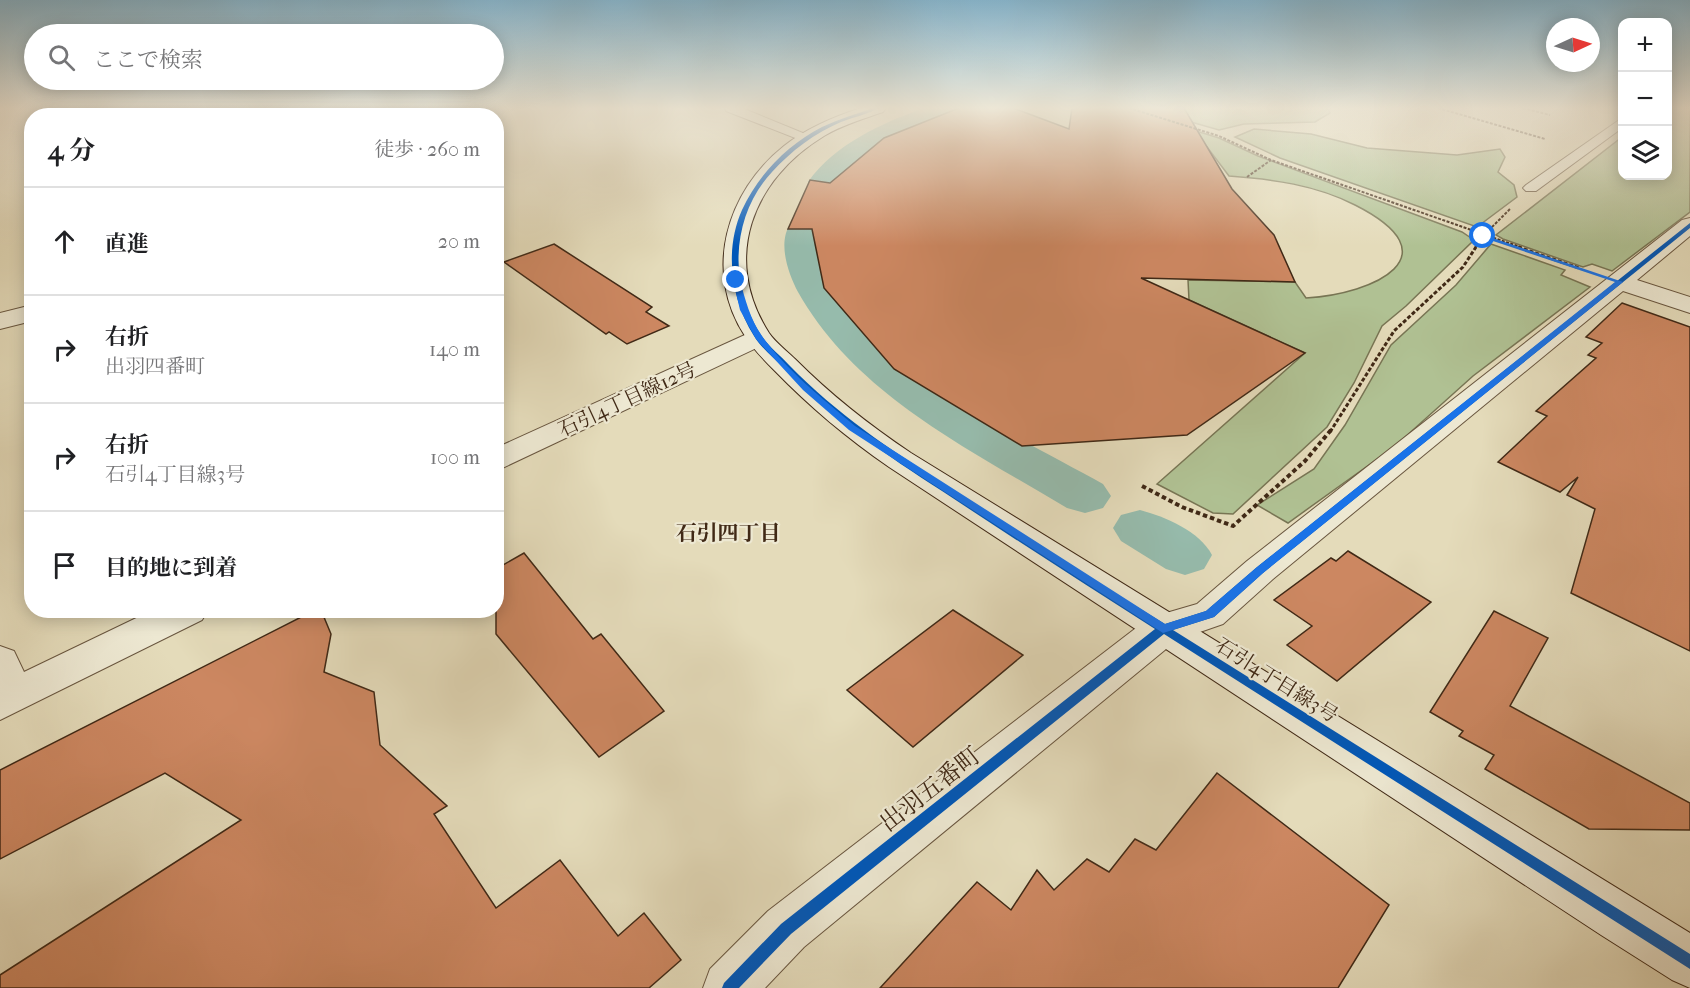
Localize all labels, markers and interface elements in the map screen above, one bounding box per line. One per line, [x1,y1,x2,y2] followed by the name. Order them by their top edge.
[1546,18,1600,72] north arrow
[1618,18,1672,180] map controls
[1618,18,1672,72] button: +
[24,24,504,90] search box
[45,41,78,74] icon: search
[93,47,203,73] text: ここで検索
[1618,72,1672,126] button: −
[1618,126,1672,180] button: layers
[48,135,95,166] text: 4 分
[374,138,480,161] text: 徒歩 · 260 m
[1469,222,1495,248] route start
[48,225,81,258] icon: ahead
[438,230,480,253] text: 20 m
[105,231,149,257] text: 直進
[722,266,748,292] route end
[105,324,149,350] text: 右折
[48,333,81,366] icon: right
[429,338,480,361] text: 140 m
[105,355,205,378] text: 出羽四番町
[555,357,700,441] street label: 石引4丁目線12号
[105,432,149,458] text: 右折
[48,441,81,474] icon: right
[430,446,480,469] text: 100 m
[105,463,245,486] text: 石引4丁目線3号
[676,521,781,545] district label: 石引四丁目
[48,549,81,582] icon: arrive
[105,555,237,581] text: 目的地に到着
[1211,634,1342,727] street label: 石引4丁目線3号
[874,741,986,837] street label: 出羽五番町

